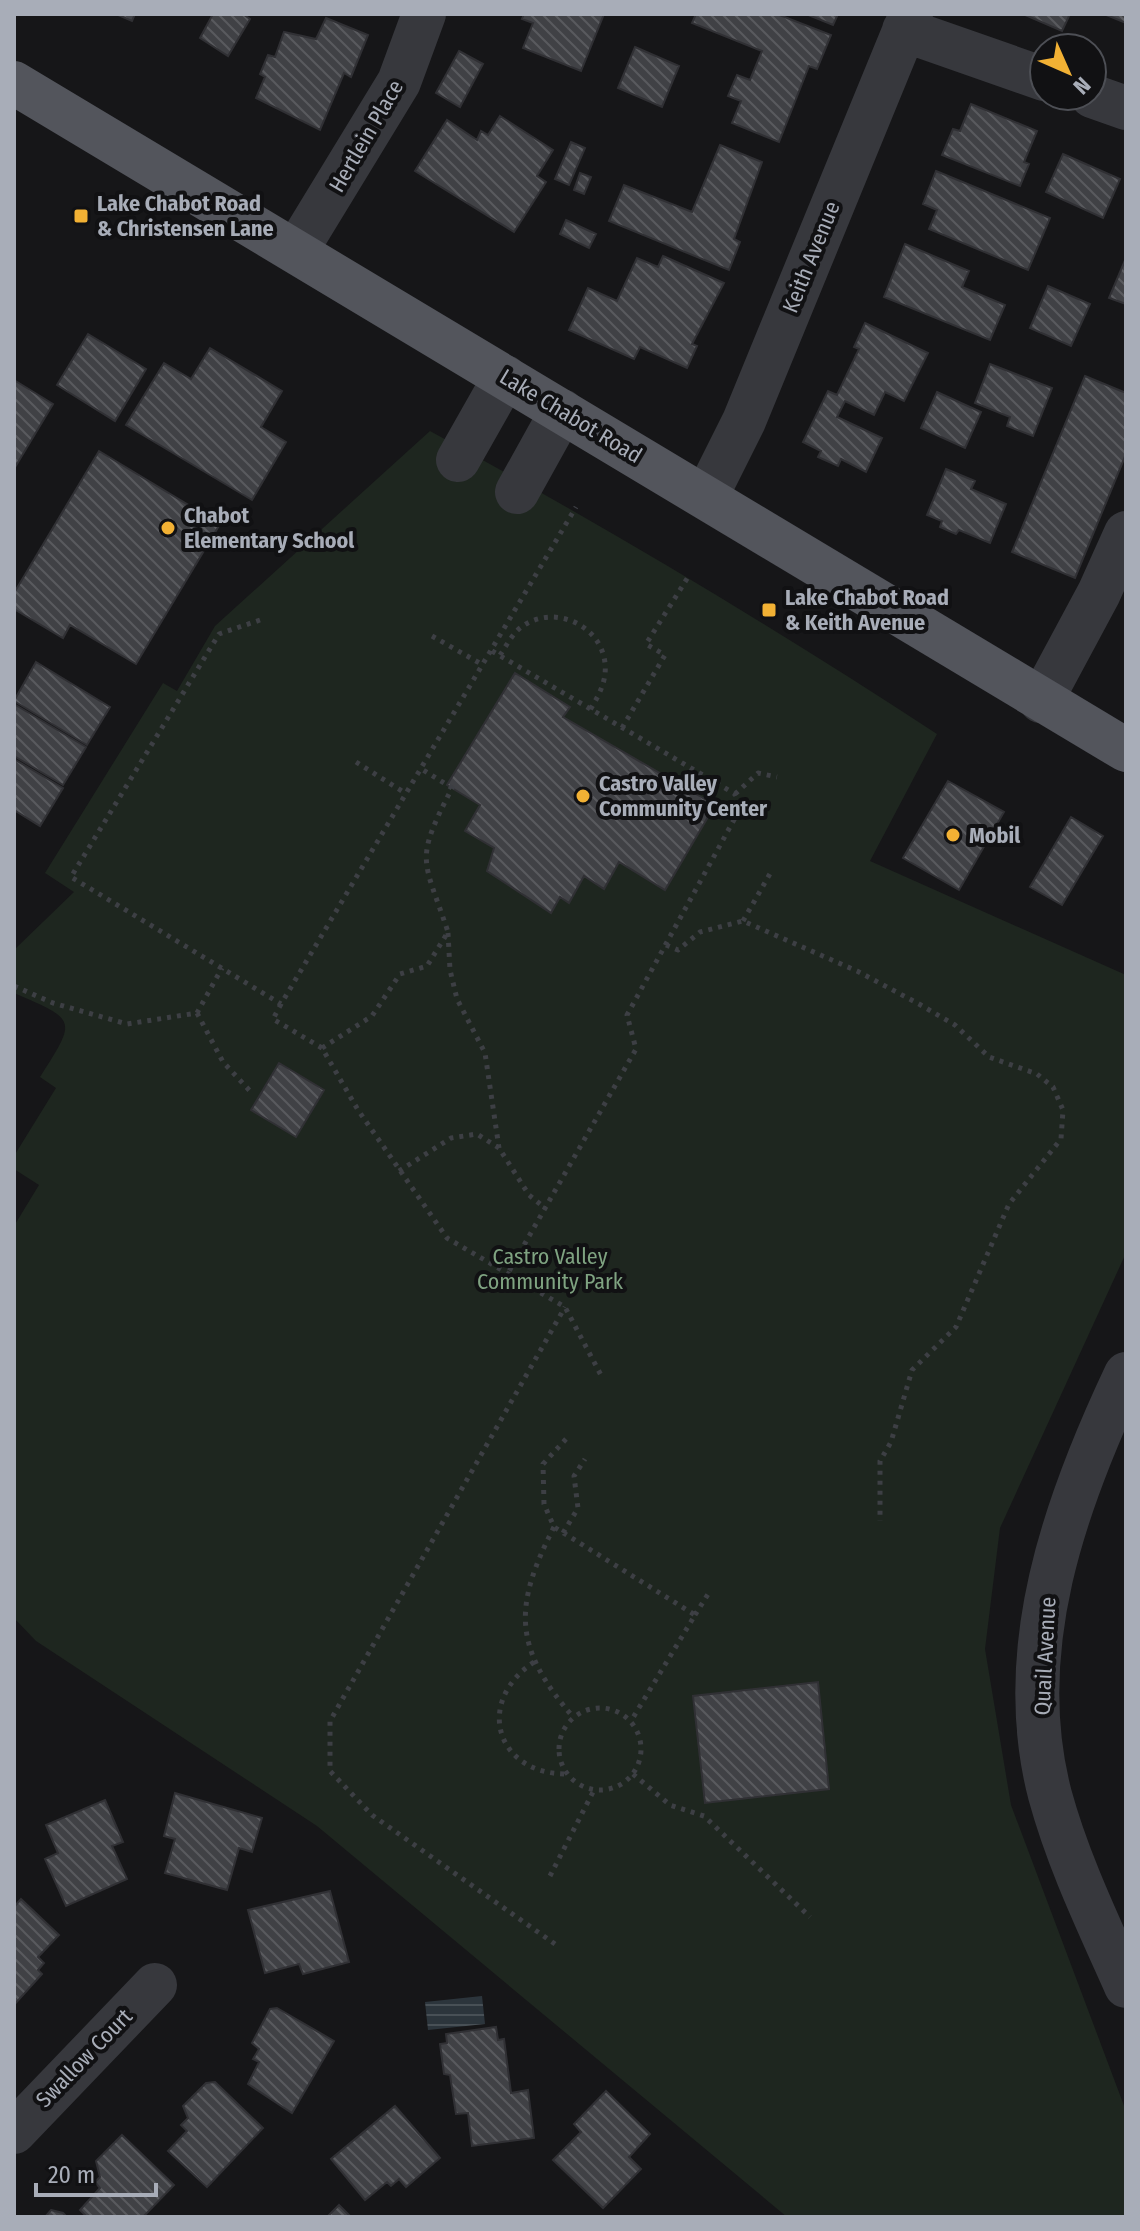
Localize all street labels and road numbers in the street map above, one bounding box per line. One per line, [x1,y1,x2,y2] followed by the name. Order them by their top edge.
[323,75,409,197] street label: Hertlein Place
[776,197,846,317] street label: Keith Avenue
[495,363,647,469] street label: Lake Chabot Road
[1028,1596,1062,1716] street label: Quail Avenue
[30,2002,138,2113] street label: Swallow Court

